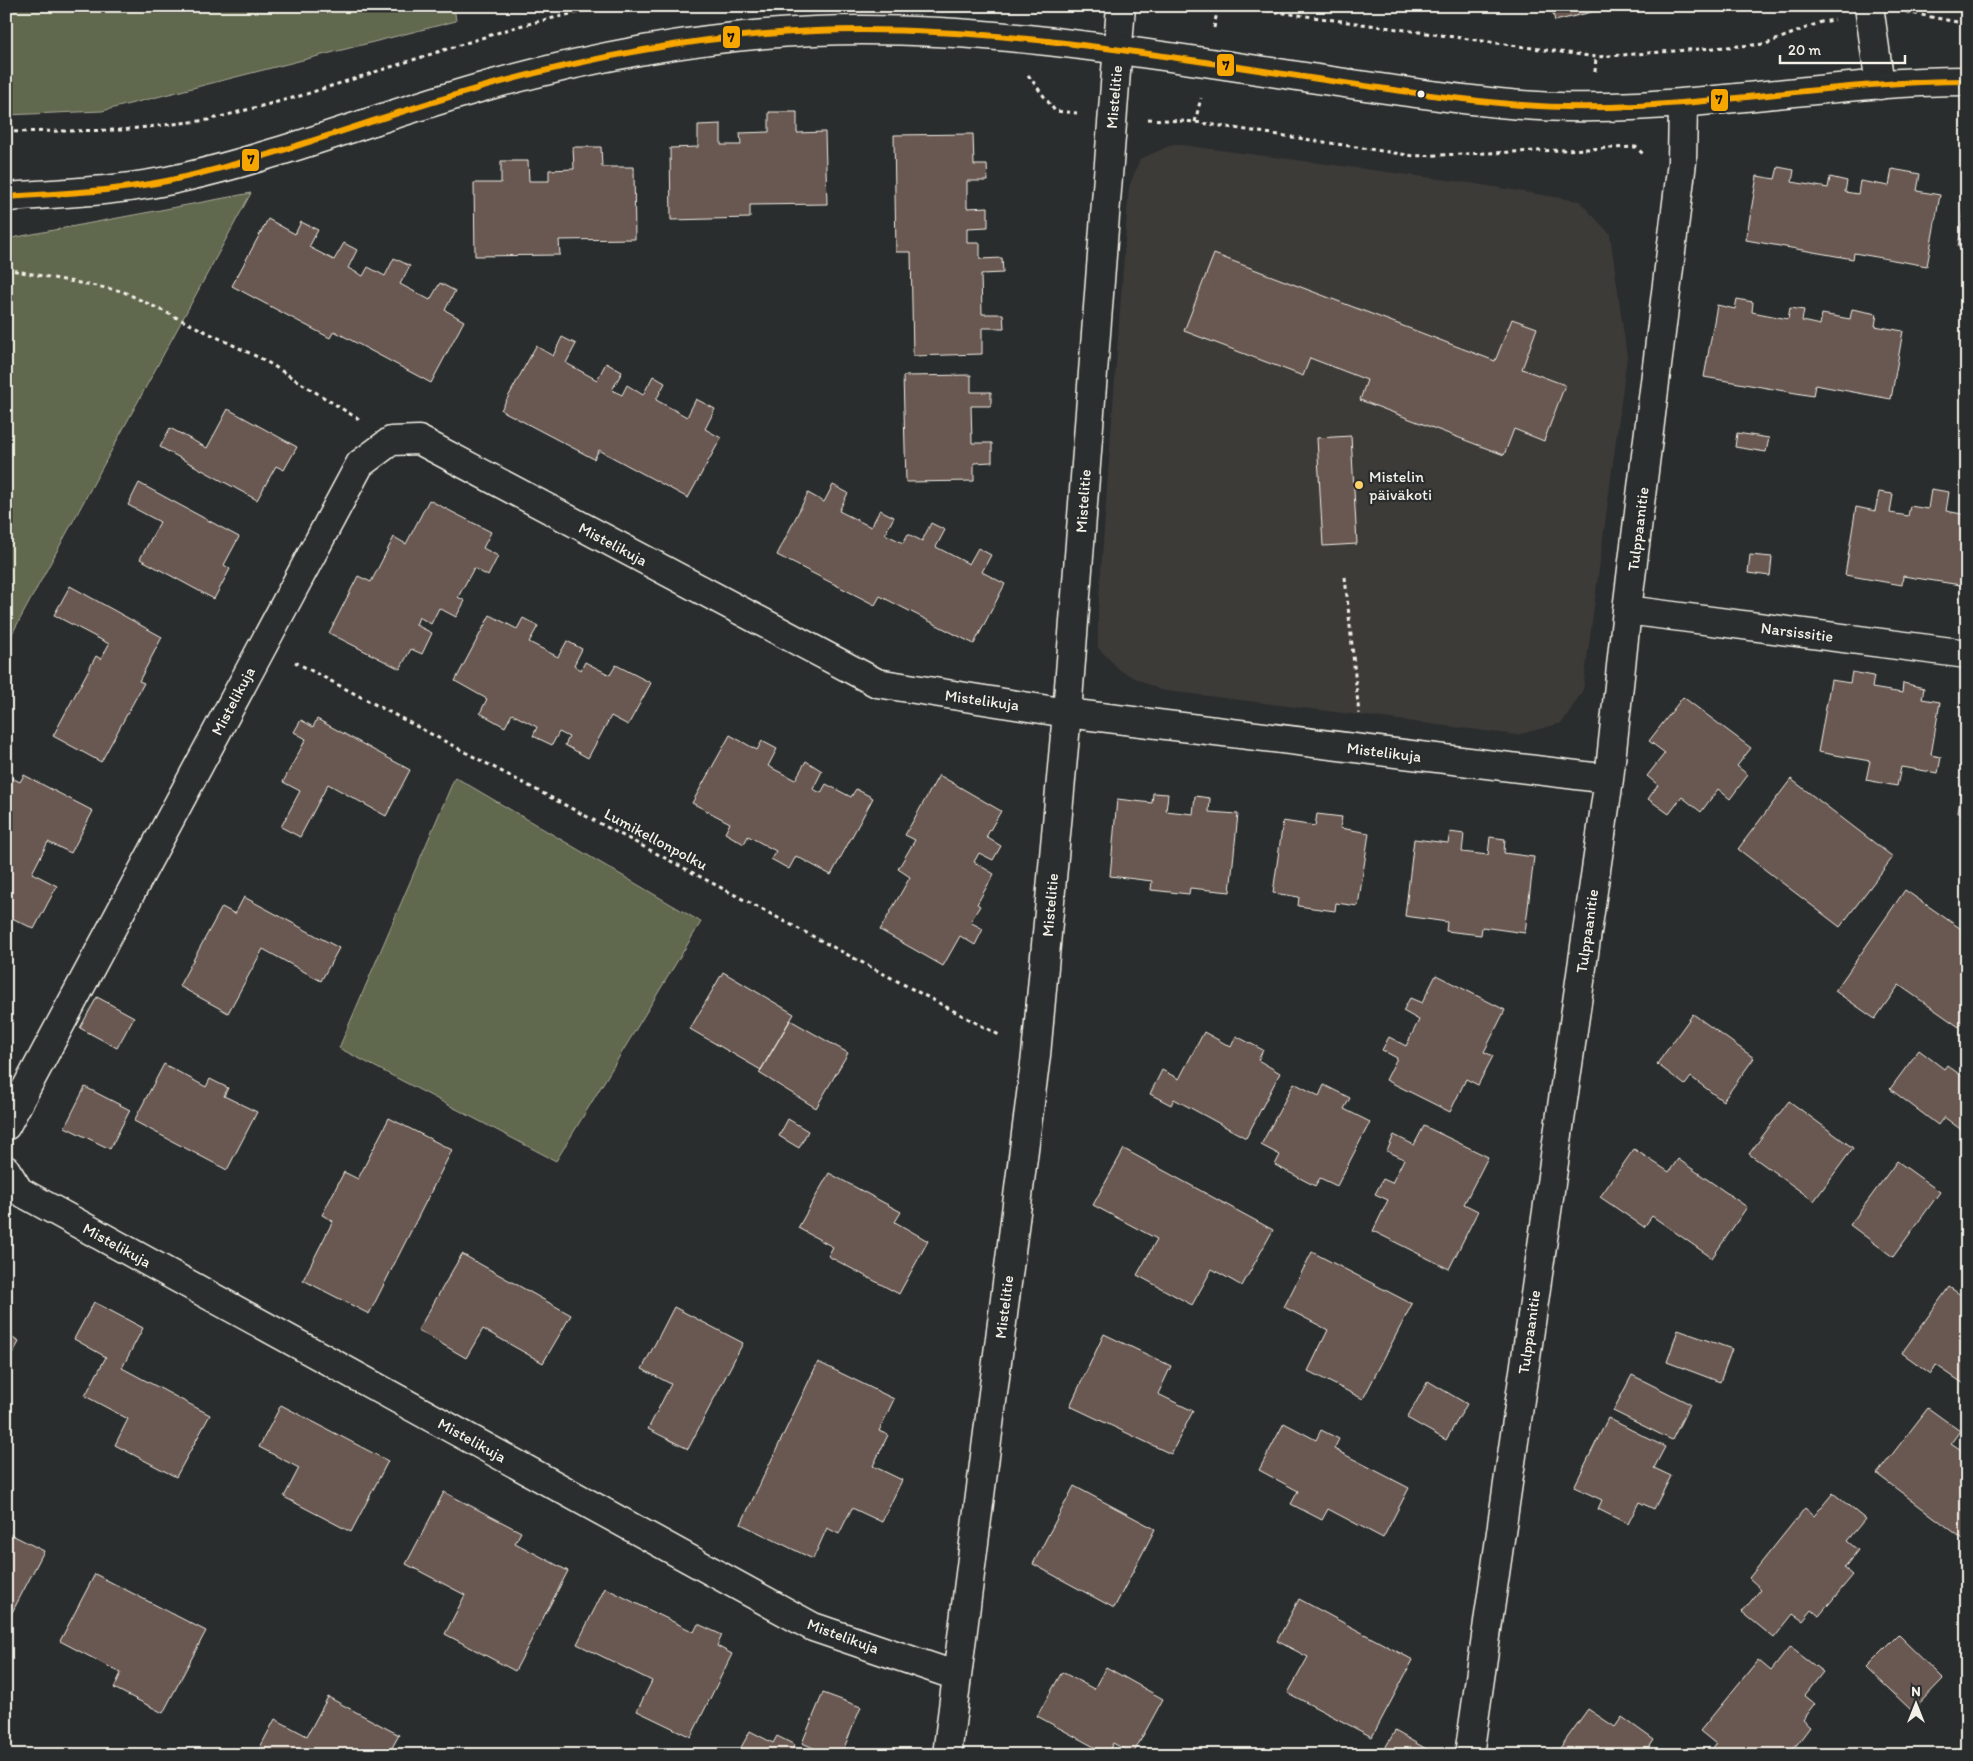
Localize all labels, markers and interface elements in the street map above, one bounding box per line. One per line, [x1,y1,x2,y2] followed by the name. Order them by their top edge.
[722,25,741,49] line badge: 7
[727,29,735,46] text: 7
[1780,32,1906,64] scale bar
[1788,41,1822,59] text: 20 m
[1216,53,1235,77] line badge: 7
[1222,57,1230,74] text: 7
[1102,64,1126,130] street label: Mistelitie
[1710,88,1729,112] line badge: 7
[1416,89,1426,99] unlabelled marker
[1715,91,1723,108] text: 7
[241,148,260,172] line badge: 7
[247,151,255,168] text: 7
[1369,467,1432,504] place label: Mistelin päiväkoti
[1071,469,1095,533] street label: Mistelitie
[1353,479,1365,491] marker: Mistelin päiväkoti
[1623,486,1653,572] street label: Tulppaanitie
[575,518,651,570] street label: Mistelikuja
[1760,618,1834,646] street label: Narsissitie
[207,663,259,739] street label: Mistelikuja
[944,685,1021,715] street label: Mistelikuja
[1346,738,1422,766] street label: Mistelikuja
[601,804,711,874] street label: Lumikellonpolku
[1038,872,1062,938] street label: Mistelitie
[1572,887,1602,974] street label: Tulppaanitie
[80,1219,154,1272] street label: Mistelikuja
[991,1274,1017,1340] street label: Mistelitie
[1514,1288,1544,1375] street label: Tulppaanitie
[435,1414,509,1467] street label: Mistelikuja
[805,1614,882,1658] street label: Mistelikuja
[1890,1678,1940,1728] north arrow
[1911,1683,1921,1700] text: N

